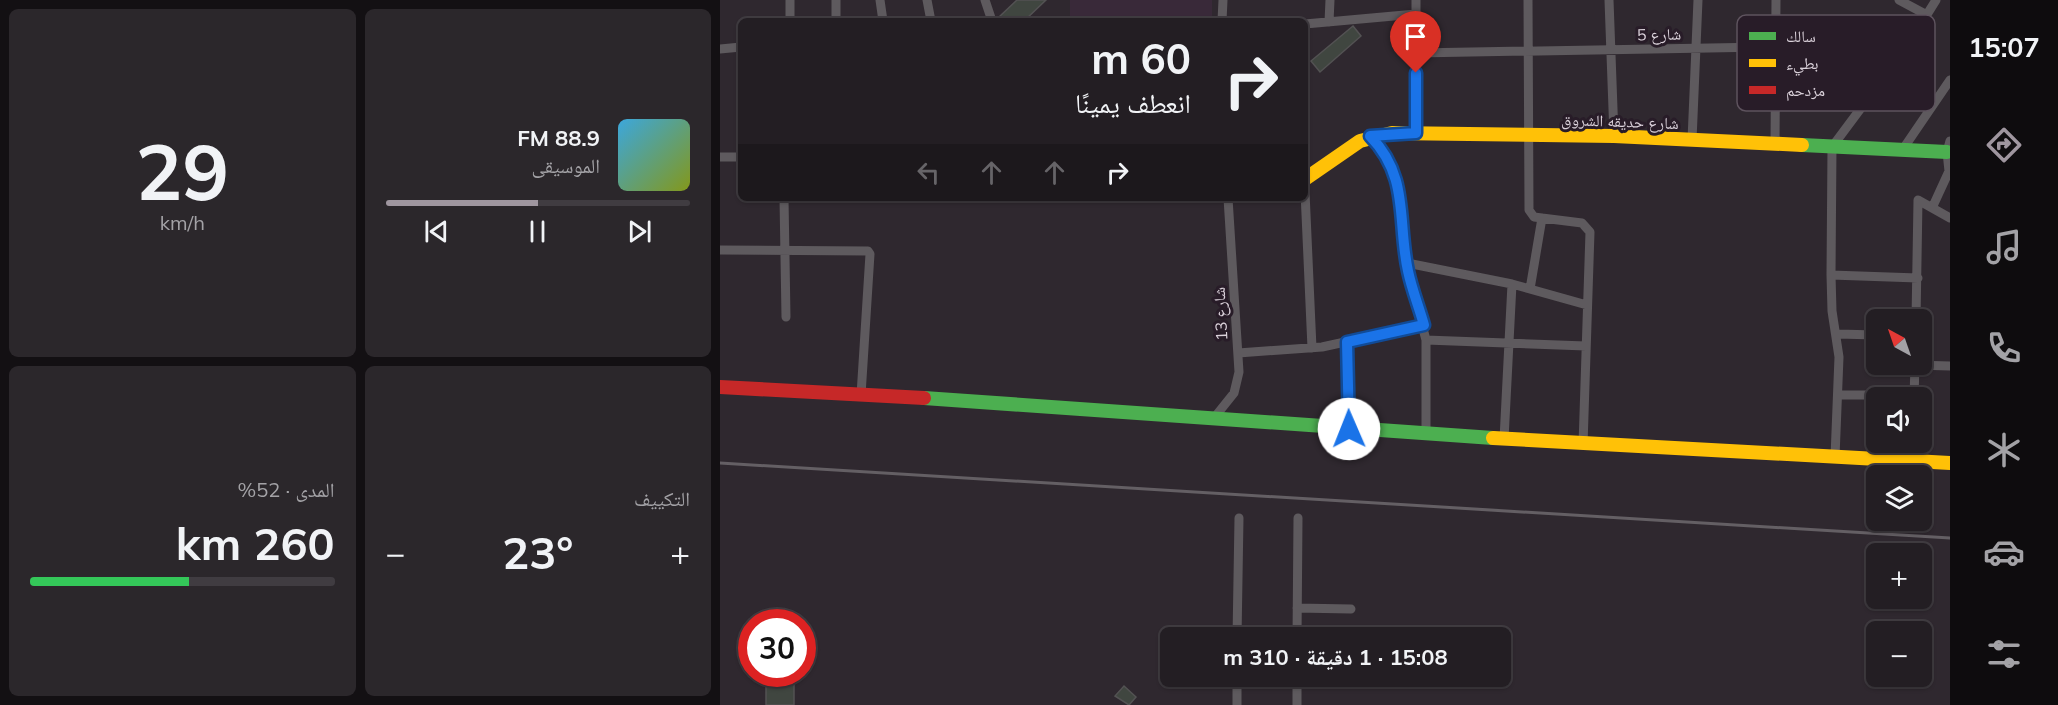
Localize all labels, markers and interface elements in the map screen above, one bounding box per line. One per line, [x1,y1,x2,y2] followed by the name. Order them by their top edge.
[1390,11,1441,73] pin
[1737,15,1935,111] legend
[1399,20,1432,53] icon: arrive
[1637,24,1681,45] street label: شارع 5
[1786,26,1816,46] text: سالك
[1968,30,2040,64] text: 15:07
[1091,32,1191,85] text: 60 m
[1212,42,1290,120] icon: right
[1786,53,1818,76] text: بطيء
[1786,80,1825,101] text: مزدحم
[1075,86,1191,120] text: انعطف يمينًا
[1561,109,1679,134] street label: شارع حديقه الشروق
[135,122,229,220] text: 29
[517,124,600,152] text: 88.9 FM
[1983,124,2025,166] icon: directions
[532,153,600,178] text: الموسيقى
[912,156,945,189] icon: left
[975,156,1008,189] icon: ahead
[1038,156,1071,189] icon: ahead
[1101,156,1134,189] icon: right
[160,210,205,235] text: km/h
[420,215,453,248] icon: previous
[521,215,554,248] icon: pause
[623,215,656,248] icon: next
[1983,226,2025,268] icon: music
[1209,287,1232,341] street label: شارع 13
[1866,309,1932,375] north arrow
[1866,309,1932,687] map controls
[1983,327,2025,369] icon: phone
[1866,387,1932,453] button: sound
[1317,397,1381,461] position arrow
[1983,429,2025,471] icon: climate
[1866,465,1932,531] button: layers
[238,477,335,502] text: المدى · 52%
[634,486,690,511] text: التكييف
[176,515,335,571] text: 260 km
[502,524,573,580] text: 23°
[1983,531,2025,573] icon: car
[386,532,405,573] text: −
[670,532,690,573] text: +
[1866,543,1932,609] button: +
[738,609,816,687] speed limit sign: 30
[1866,621,1932,687] button: −
[1983,633,2025,675] icon: filters
[1223,643,1448,671] text: 15:08 · 1 دقيقة · 310 m

